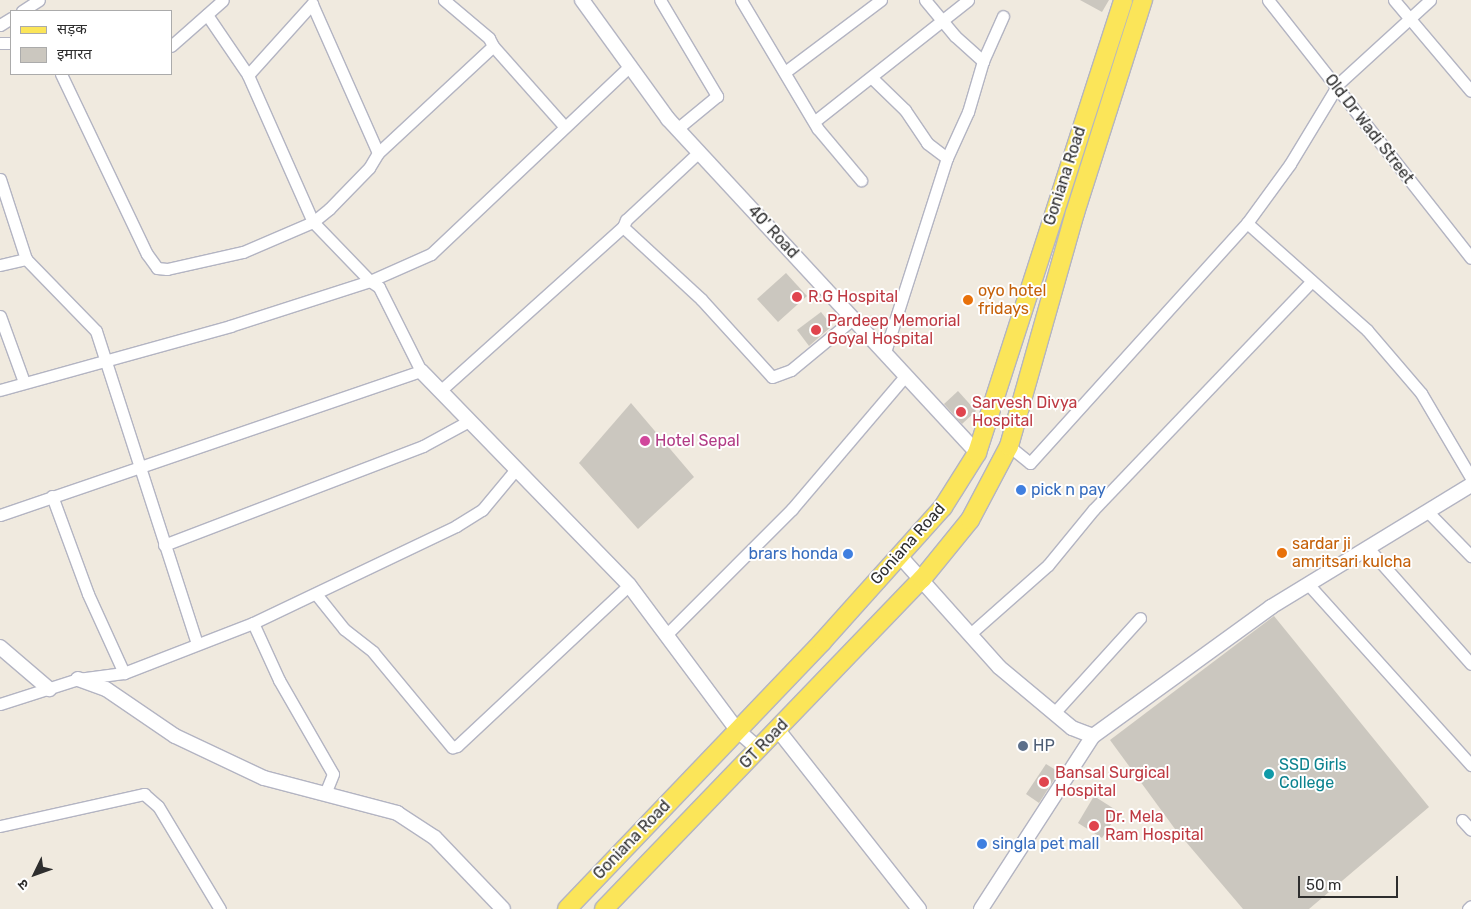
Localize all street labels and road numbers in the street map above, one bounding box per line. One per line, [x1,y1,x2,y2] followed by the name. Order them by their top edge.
[1320,70,1418,188] street label: Old Dr Wadi Street
[1040,124,1090,228] street label: Goniana Road
[744,202,802,262] street label: 40' Road
[866,499,950,589] street label: Goniana Road
[736,715,792,773] street label: GT Road
[589,796,675,884] street label: Goniana Road

